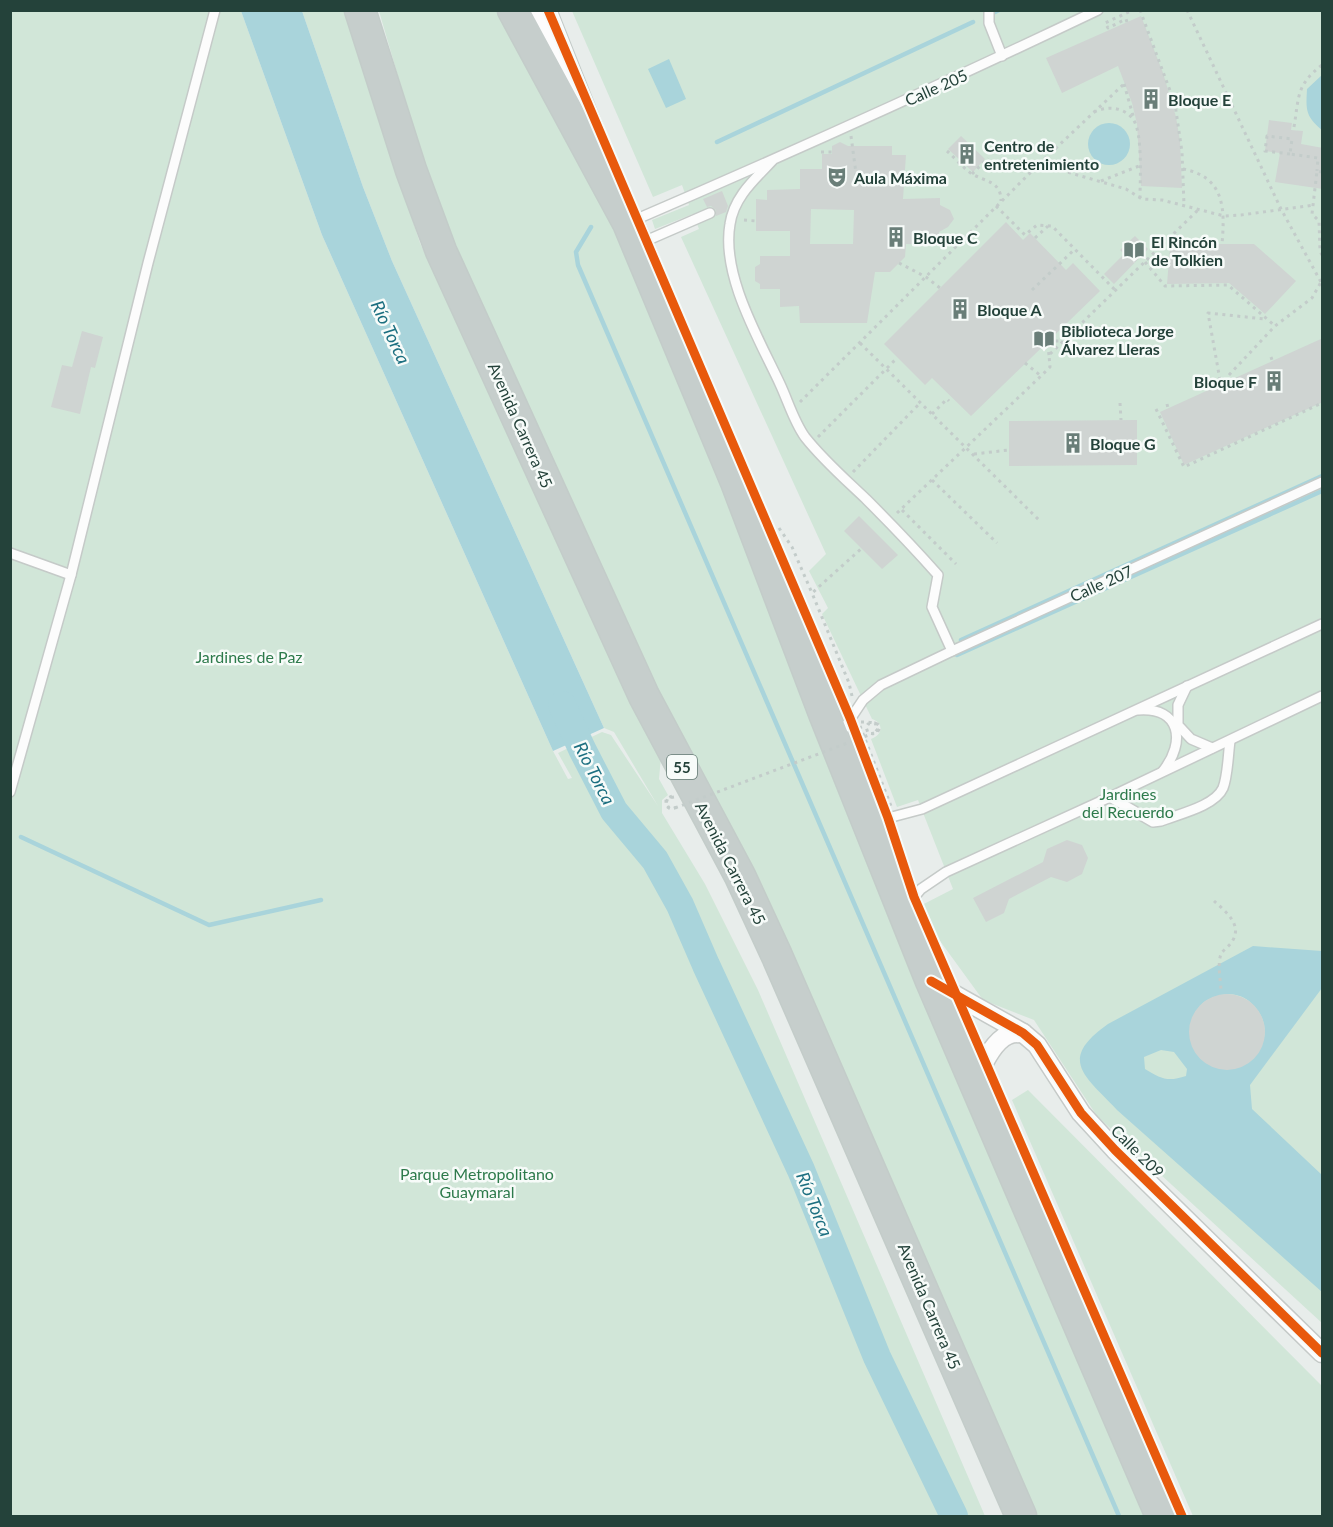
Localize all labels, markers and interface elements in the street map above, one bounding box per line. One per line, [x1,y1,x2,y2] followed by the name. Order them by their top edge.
[902,65,970,109] street label: Calle 205
[1139,87,1163,111] building icon: Bloque E
[1168,90,1231,109] place label: Bloque E
[984,136,1099,173] place label: Centro de entretenimiento
[955,142,979,166] building icon: Centro de entretenimiento
[825,165,849,189] theatre icon: Aula Máxima
[853,168,947,187] place label: Aula Máxima
[884,225,908,249] building icon: Bloque C
[913,228,978,247] place label: Bloque C
[1151,232,1223,269] place label: El Rincón de Tolkien
[1122,238,1146,262] library icon: El Rincón de Tolkien
[367,297,415,367] water label: Río Torca
[948,297,972,321] building icon: Bloque A
[977,300,1043,319] place label: Bloque A
[1060,321,1174,358] place label: Biblioteca Jorge Álvarez Lleras
[1032,327,1056,351] library icon: Biblioteca Jorge Álvarez Lleras
[485,359,557,491] street label: Avenida Carrera 45
[1262,369,1286,393] building icon: Bloque F
[1194,372,1257,391] place label: Bloque F
[1061,431,1085,455] building icon: Bloque G
[1090,434,1156,453] place label: Bloque G
[1067,561,1135,605] street label: Calle 207
[195,647,303,666] park label: Jardines de Paz
[570,738,620,808] water label: Río Torca
[667,755,697,779] road number: 55
[1082,784,1174,821] park label: Jardines del Recuerdo
[692,798,770,928] street label: Avenida Carrera 45
[1108,1121,1168,1181] street label: Calle 209
[400,1164,554,1201] park label: Parque Metropolitano Guaymaral
[792,1168,838,1240] water label: Río Torca
[895,1240,965,1372] street label: Avenida Carrera 45

